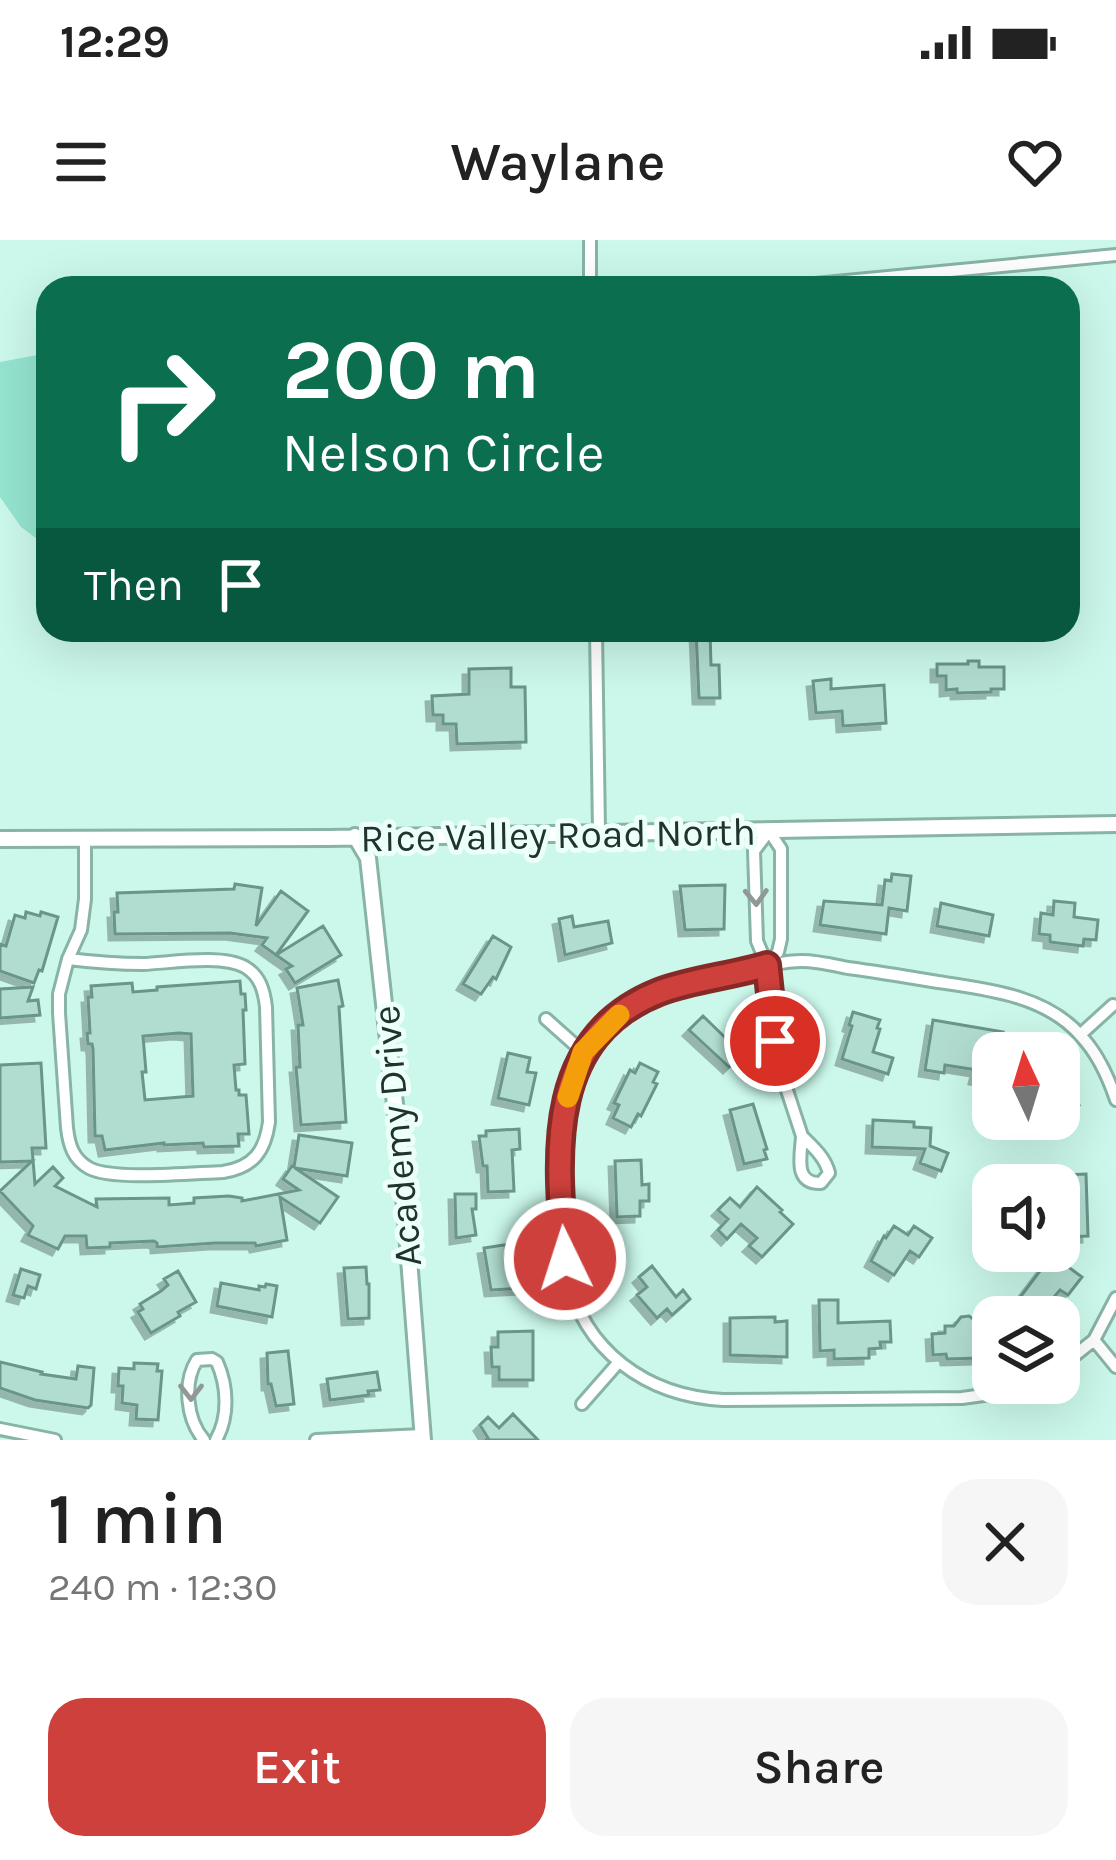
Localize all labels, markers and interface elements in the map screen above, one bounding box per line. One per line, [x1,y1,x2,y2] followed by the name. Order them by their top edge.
[60,16,170,68] text: 12:29
[48,129,114,195] icon: menu
[1002,129,1068,195] icon: heart
[451,130,665,194] text: Waylane
[282,321,540,419] text: 200 m
[84,324,240,480] icon: right
[282,421,605,485] text: Nelson Circle
[208,552,274,618] icon: arrive
[84,559,184,611] text: Then
[360,809,756,861] street label: Rice Valley Road North
[742,888,768,907] one-way arrow
[724,990,826,1092] pin
[363,1003,431,1268] street label: Academy Drive
[742,1008,808,1074] icon: arrive
[972,1032,1080,1140] north arrow
[972,1032,1080,1404] map controls
[972,1164,1080,1272] button: sound
[502,1196,628,1322] position arrow
[972,1296,1080,1404] button: layers
[178,1383,204,1401] one-way arrow
[48,1477,227,1561] text: 1 min
[942,1479,1068,1605] button: close
[48,1564,277,1610] text: 240 m · 12:30
[48,1698,546,1836] button: Exit
[570,1698,1068,1836] button: Share

